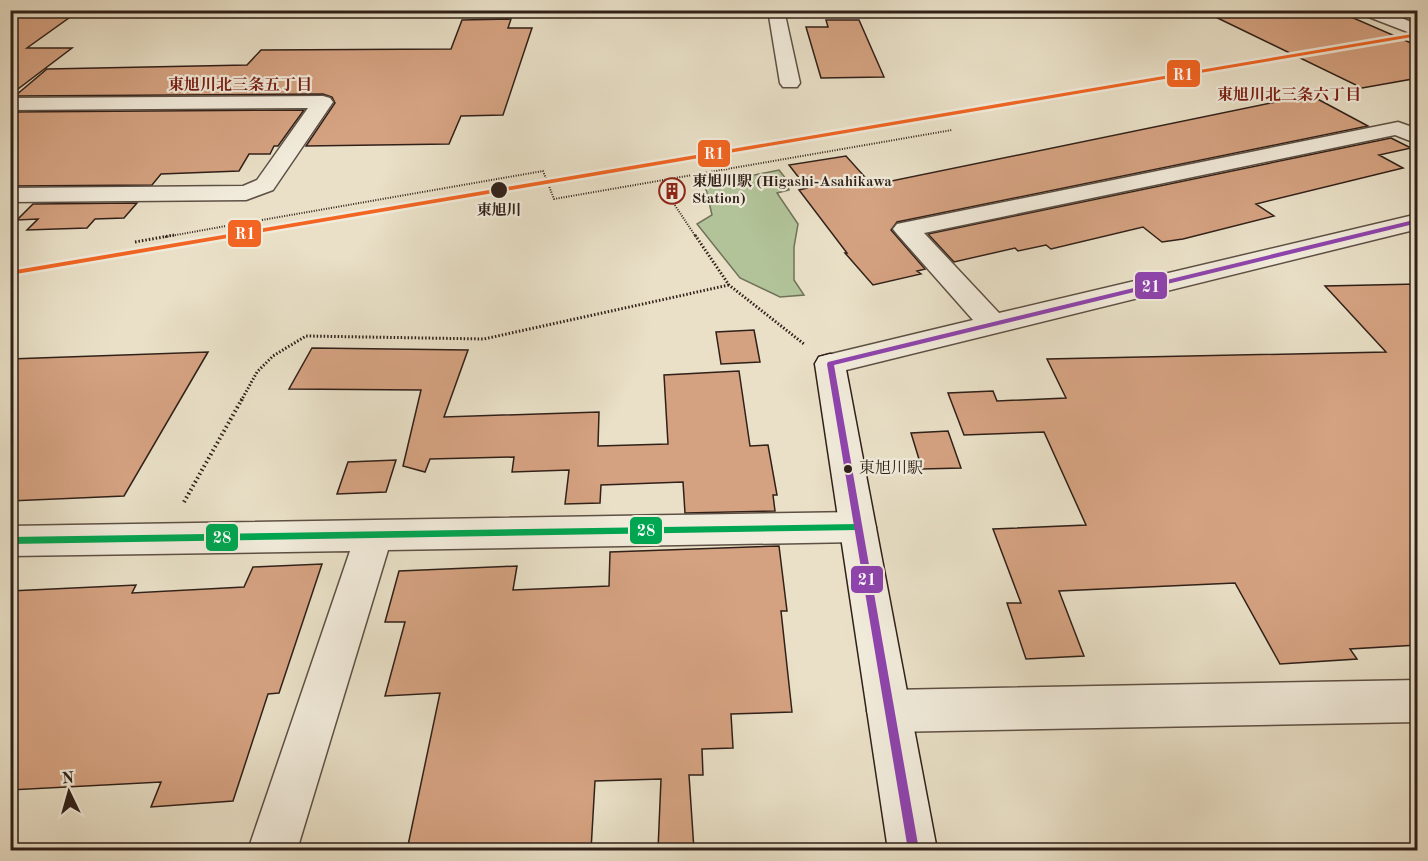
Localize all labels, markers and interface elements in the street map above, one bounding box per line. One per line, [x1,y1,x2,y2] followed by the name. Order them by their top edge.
[1166,59,1201,88] line badge: R1
[1173,68,1193,84] text: R1
[168,76,312,94] district label: 東旭川北三条五丁目
[1217,86,1361,104] district label: 東旭川北三条六丁目
[697,139,731,168] line badge: R1
[704,147,724,163] text: R1
[692,173,892,207] place label: 東旭川駅 (Higashi-Asahikawa Station)
[657,176,687,206] building icon: 東旭川駅 (Higashi-Asahikawa Station)
[489,180,509,200] marker: 東旭川
[476,202,522,219] place label: 東旭川
[227,219,262,248] line badge: R1
[235,227,255,243] text: R1
[1134,271,1168,300] line badge: 21
[1142,280,1160,296] text: 21
[859,459,923,477] place label: 東旭川駅
[842,463,854,475] marker: 東旭川駅
[629,516,663,545] line badge: 28
[205,523,239,552] line badge: 28
[637,524,655,540] text: 28
[213,531,231,547] text: 28
[850,565,884,594] line badge: 21
[858,573,876,589] text: 21
[39,762,99,822] north arrow
[61,770,75,788] text: N

